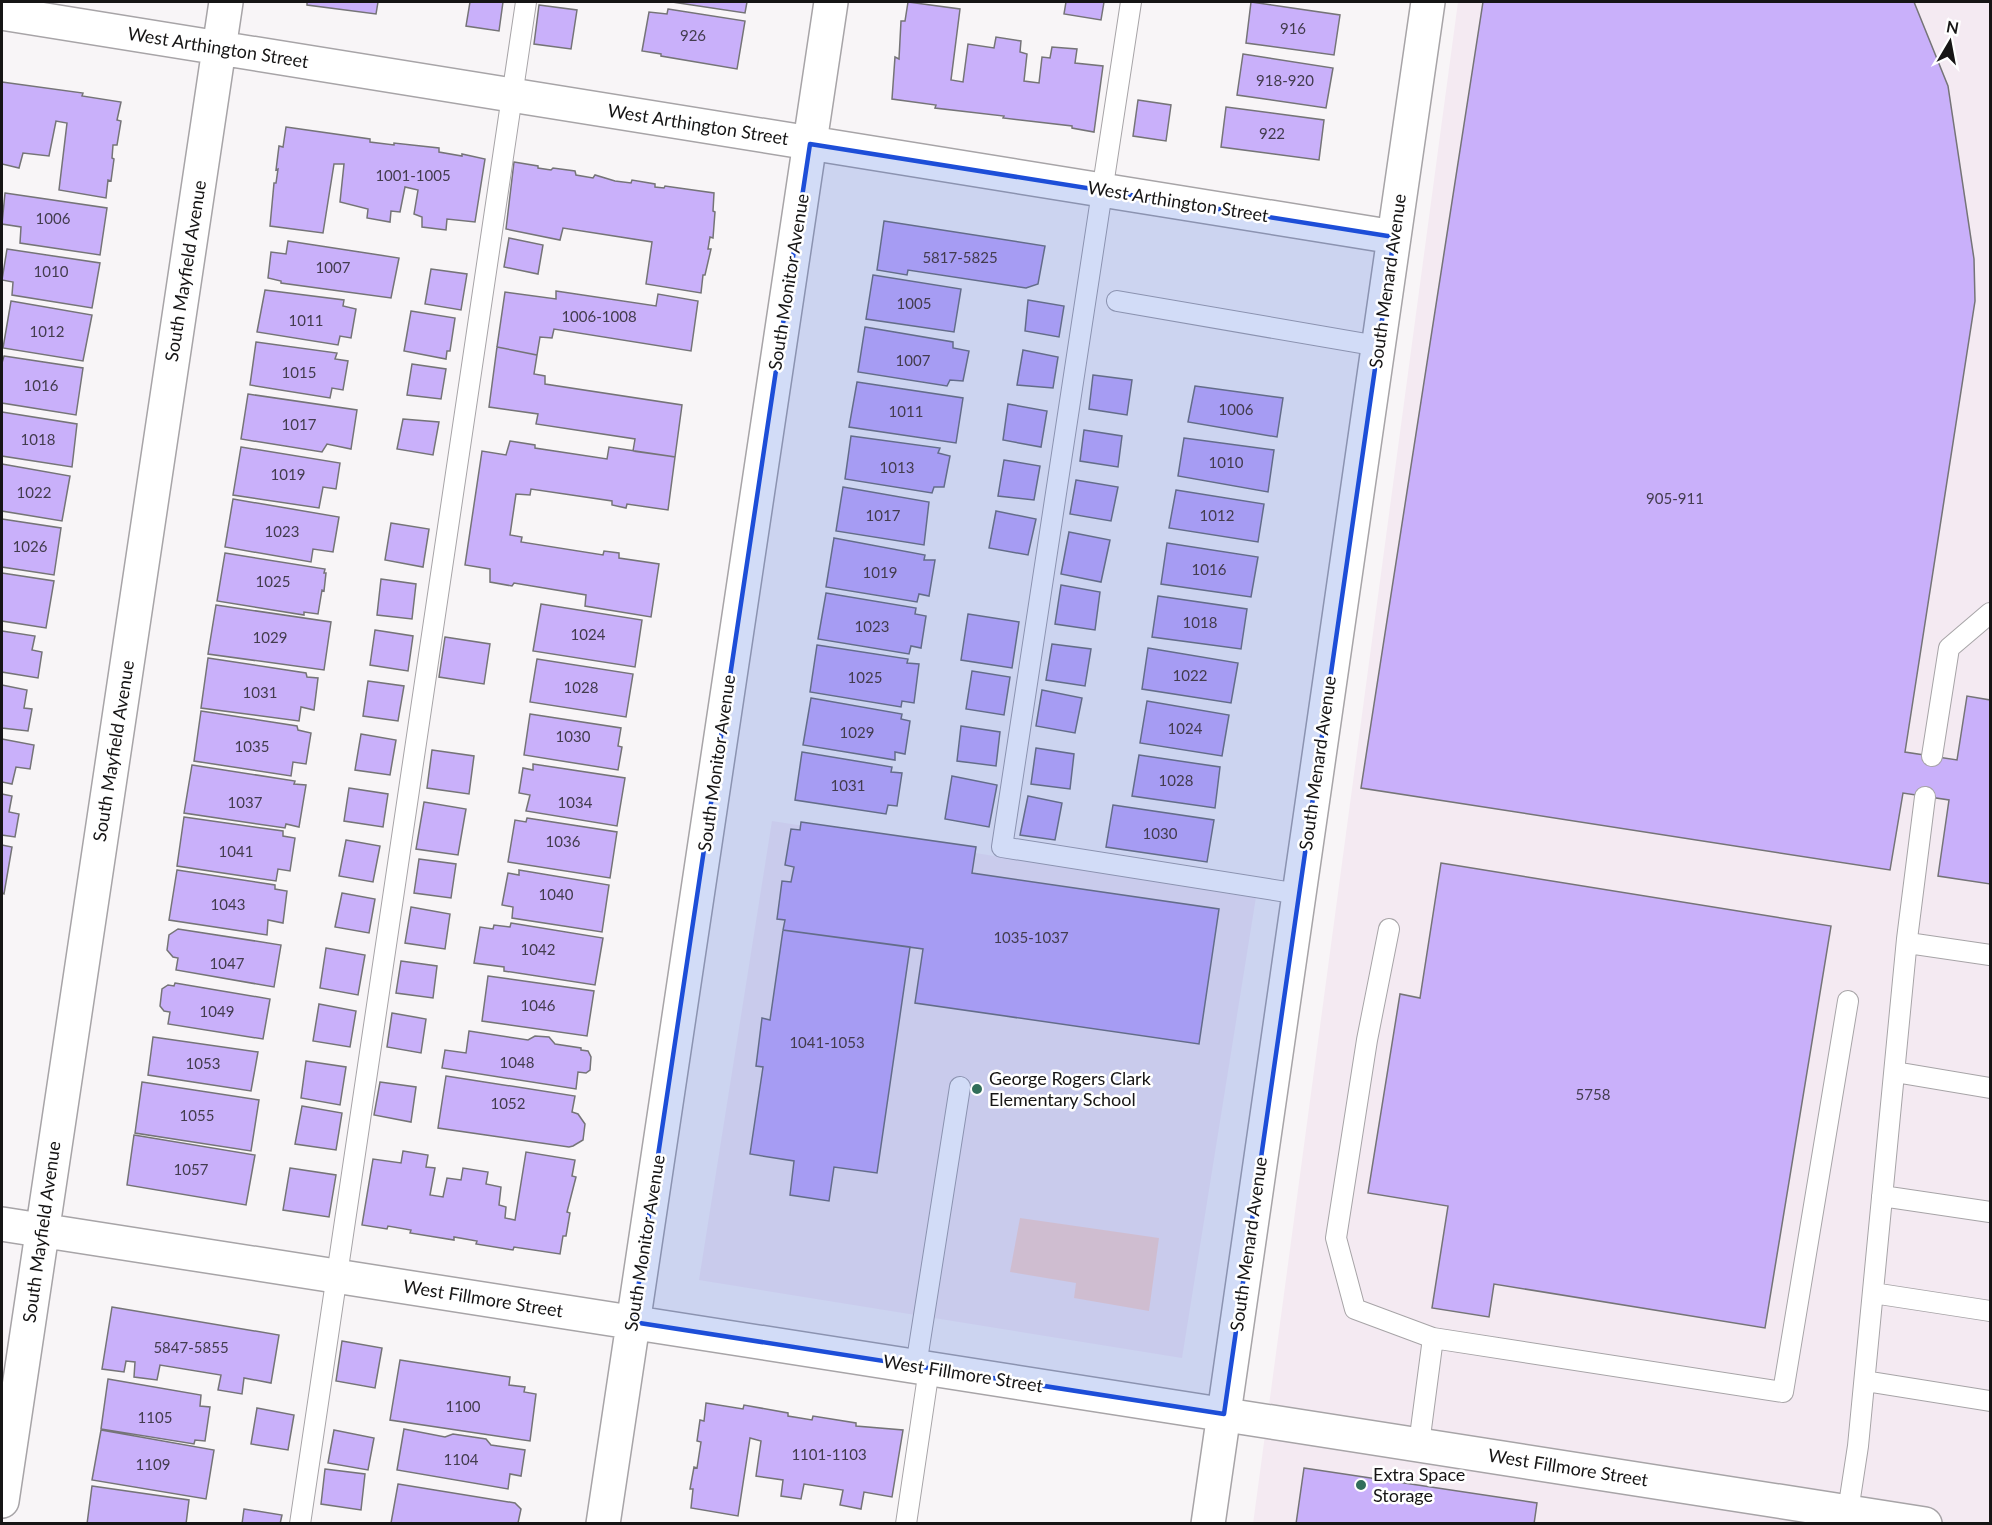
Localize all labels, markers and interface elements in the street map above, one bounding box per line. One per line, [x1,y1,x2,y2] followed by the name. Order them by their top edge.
[1920,12,1980,72] north arrow
[1945,16,1960,37] text: N
[1280,19,1306,37] house number: 916
[126,22,311,72] street label: West Arthington Street
[680,26,706,44] house number: 926
[1256,71,1314,89] house number: 918-920
[606,99,791,149] street label: West Arthington Street
[1259,124,1285,142] house number: 922
[375,166,451,184] house number: 1001-1005
[1086,176,1271,226] street label: West Arthington Street
[160,179,210,363] street label: South Mayfield Avenue
[763,192,813,372] street label: South Monitor Avenue
[1364,192,1410,369] street label: South Menard Avenue
[36,209,71,227] house number: 1006
[922,248,998,266] house number: 5817-5825
[316,258,351,276] house number: 1007
[34,262,69,280] house number: 1010
[897,294,931,312] house number: 1005
[561,307,637,325] house number: 1006-1008
[289,311,323,329] house number: 1011
[30,322,64,340] house number: 1012
[896,351,931,369] house number: 1007
[282,363,316,381] house number: 1015
[24,376,59,394] house number: 1016
[1219,400,1254,418] house number: 1006
[889,402,923,420] house number: 1011
[282,415,317,433] house number: 1017
[21,430,55,448] house number: 1018
[1209,453,1244,471] house number: 1010
[880,458,914,476] house number: 1013
[271,465,305,483] house number: 1019
[17,483,51,501] house number: 1022
[1646,489,1704,507] house number: 905-911
[866,506,901,524] house number: 1017
[1200,506,1234,524] house number: 1012
[265,522,299,540] house number: 1023
[13,537,48,555] house number: 1026
[1192,560,1227,578] house number: 1016
[863,563,897,581] house number: 1019
[256,572,290,590] house number: 1025
[1183,613,1217,631] house number: 1018
[855,617,889,635] house number: 1023
[571,625,606,643] house number: 1024
[253,628,287,646] house number: 1029
[88,659,138,843] street label: South Mayfield Avenue
[1173,666,1207,684] house number: 1022
[848,668,882,686] house number: 1025
[693,673,739,853] street label: South Monitor Avenue
[1294,674,1340,851] street label: South Menard Avenue
[564,678,598,696] house number: 1028
[243,683,277,701] house number: 1031
[1168,719,1203,737] house number: 1024
[840,723,874,741] house number: 1029
[556,727,591,745] house number: 1030
[235,737,269,755] house number: 1035
[1159,771,1193,789] house number: 1028
[831,776,865,794] house number: 1031
[228,793,263,811] house number: 1037
[558,793,593,811] house number: 1034
[1143,824,1178,842] house number: 1030
[546,832,581,850] house number: 1036
[219,842,253,860] house number: 1041
[539,885,574,903] house number: 1040
[211,895,245,913] house number: 1043
[993,928,1069,946] house number: 1035-1037
[521,940,555,958] house number: 1042
[210,954,245,972] house number: 1047
[521,996,556,1014] house number: 1046
[200,1002,234,1020] house number: 1049
[789,1033,865,1051] house number: 1041-1053
[500,1053,534,1071] house number: 1048
[186,1054,220,1072] house number: 1053
[989,1067,1152,1110] place label: George Rogers Clark Elementary School
[970,1082,984,1096] marker: George Rogers Clark Elementary School
[1576,1085,1610,1103] house number: 5758
[491,1094,525,1112] house number: 1052
[180,1106,214,1124] house number: 1055
[17,1140,65,1324] street label: South Mayfield Avenue
[619,1153,669,1333] street label: South Monitor Avenue
[1225,1155,1271,1332] street label: South Menard Avenue
[174,1160,209,1178] house number: 1057
[402,1275,565,1322] street label: West Fillmore Street
[153,1338,229,1356] house number: 5847-5855
[882,1350,1045,1397] street label: West Fillmore Street
[446,1397,481,1415] house number: 1100
[138,1408,172,1426] house number: 1105
[1487,1444,1650,1491] street label: West Fillmore Street
[791,1445,867,1463] house number: 1101-1103
[444,1450,479,1468] house number: 1104
[136,1455,170,1473] house number: 1109
[1373,1463,1465,1506] place label: Extra Space Storage
[1354,1478,1368,1492] marker: Extra Space Storage

